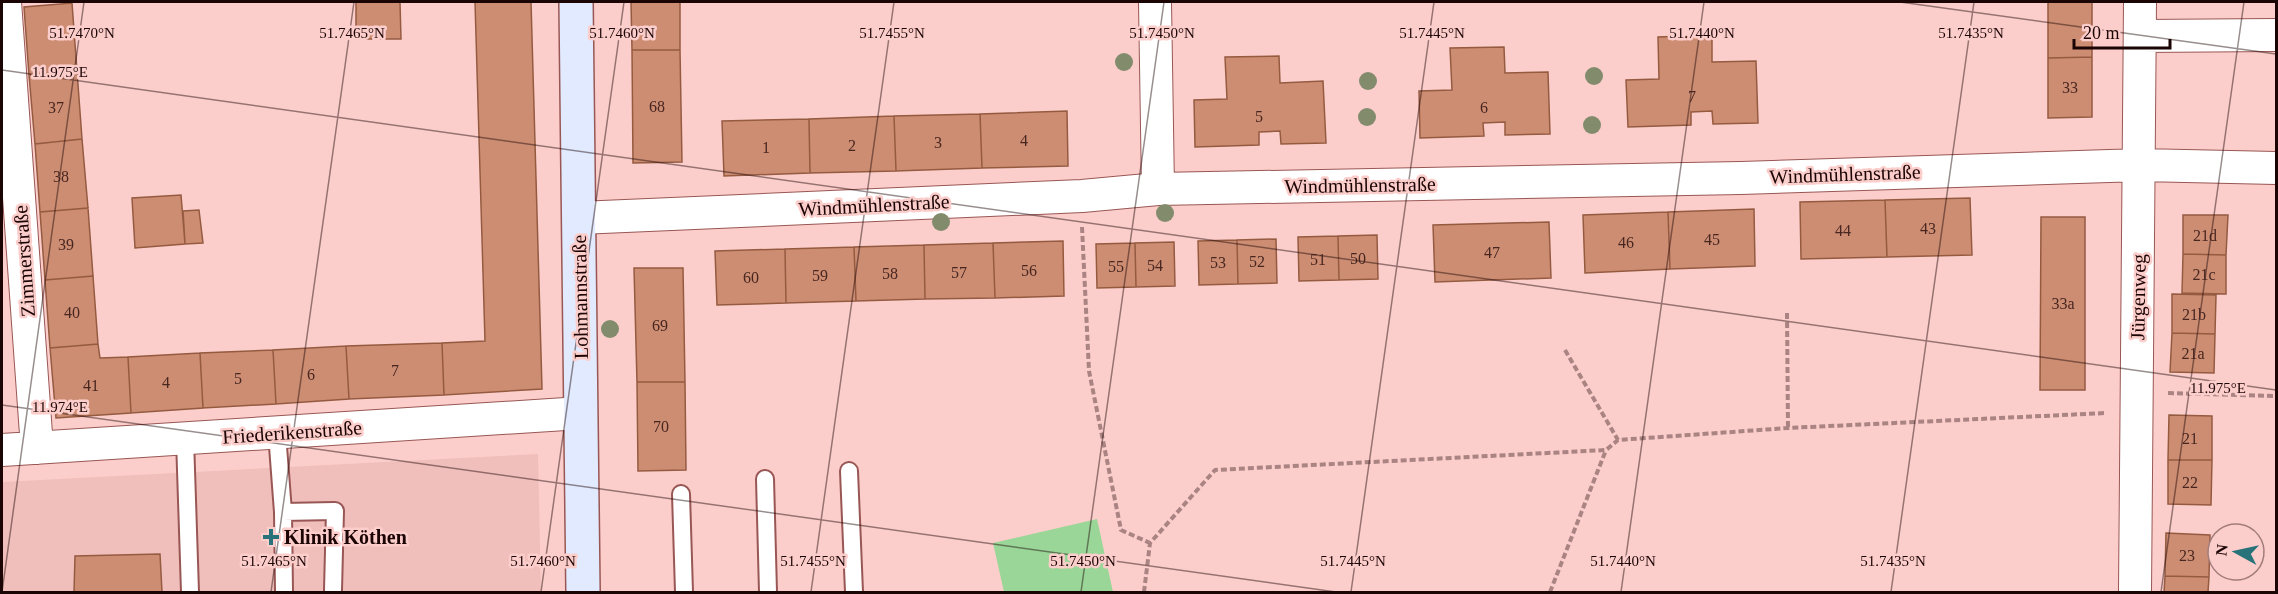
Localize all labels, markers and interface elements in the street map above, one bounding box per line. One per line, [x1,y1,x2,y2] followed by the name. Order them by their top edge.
[2074,12,2170,50] scale bar
[2083,23,2120,43] text: 20 m
[49,25,115,41] text: 51.7470°N
[319,25,385,41] text: 51.7465°N
[589,25,655,41] text: 51.7460°N
[859,25,925,41] text: 51.7455°N
[1129,25,1195,41] text: 51.7450°N
[1399,25,1465,41] text: 51.7445°N
[1669,25,1735,41] text: 51.7440°N
[1938,25,2004,41] text: 51.7435°N
[32,64,88,80] text: 11.975°E
[2062,79,2078,96] house number: 33
[1688,88,1696,105] house number: 7
[649,98,665,115] house number: 68
[48,99,64,116] house number: 37
[1480,99,1488,116] house number: 6
[1255,108,1263,125] house number: 5
[1020,132,1028,149] house number: 4
[934,134,942,151] house number: 3
[848,137,856,154] house number: 2
[762,139,770,156] house number: 1
[1769,160,1921,188] street label: Windmühlenstraße
[53,168,69,185] house number: 38
[1284,173,1436,197] street label: Windmühlenstraße
[798,190,950,220] street label: Windmühlenstraße
[9,204,39,318] street label: Zimmerstraße
[1920,220,1936,237] house number: 43
[1835,222,1851,239] house number: 44
[2193,227,2217,244] house number: 21d
[1704,231,1720,248] house number: 45
[568,234,592,359] street label: Lohmannstraße
[1618,234,1634,251] house number: 46
[58,236,74,253] house number: 39
[1484,244,1500,261] house number: 47
[1350,250,1366,267] house number: 50
[1310,251,1326,268] house number: 51
[1249,253,1265,270] house number: 52
[1210,254,1226,271] house number: 53
[2126,254,2151,340] street label: Jürgenweg
[1147,257,1163,274] house number: 54
[1108,258,1124,275] house number: 55
[1021,262,1037,279] house number: 56
[951,264,967,281] house number: 57
[882,265,898,282] house number: 58
[2192,266,2216,283] house number: 21c
[812,267,828,284] house number: 59
[743,269,759,286] house number: 60
[2051,295,2075,312] house number: 33a
[64,304,80,321] house number: 40
[2182,306,2206,323] house number: 21b
[652,317,668,334] house number: 69
[2181,345,2205,362] house number: 21a
[391,362,399,379] house number: 7
[307,366,315,383] house number: 6
[234,370,242,387] house number: 5
[162,374,170,391] house number: 4
[83,377,99,394] house number: 41
[2190,380,2246,396] text: 11.975°E
[32,399,88,415] text: 11.974°E
[221,416,363,448] street label: Friederikenstraße
[653,418,669,435] house number: 70
[2182,430,2198,447] house number: 21
[2182,474,2198,491] house number: 22
[2206,522,2266,582] north arrow
[284,526,407,548] place label: Klinik Köthen
[262,528,280,546] marker: Klinik Köthen
[2212,543,2231,557] text: N
[2179,547,2195,564] house number: 23
[241,553,307,569] text: 51.7465°N
[510,553,576,569] text: 51.7460°N
[780,553,846,569] text: 51.7455°N
[1050,553,1116,569] text: 51.7450°N
[1320,553,1386,569] text: 51.7445°N
[1590,553,1656,569] text: 51.7440°N
[1860,553,1926,569] text: 51.7435°N

